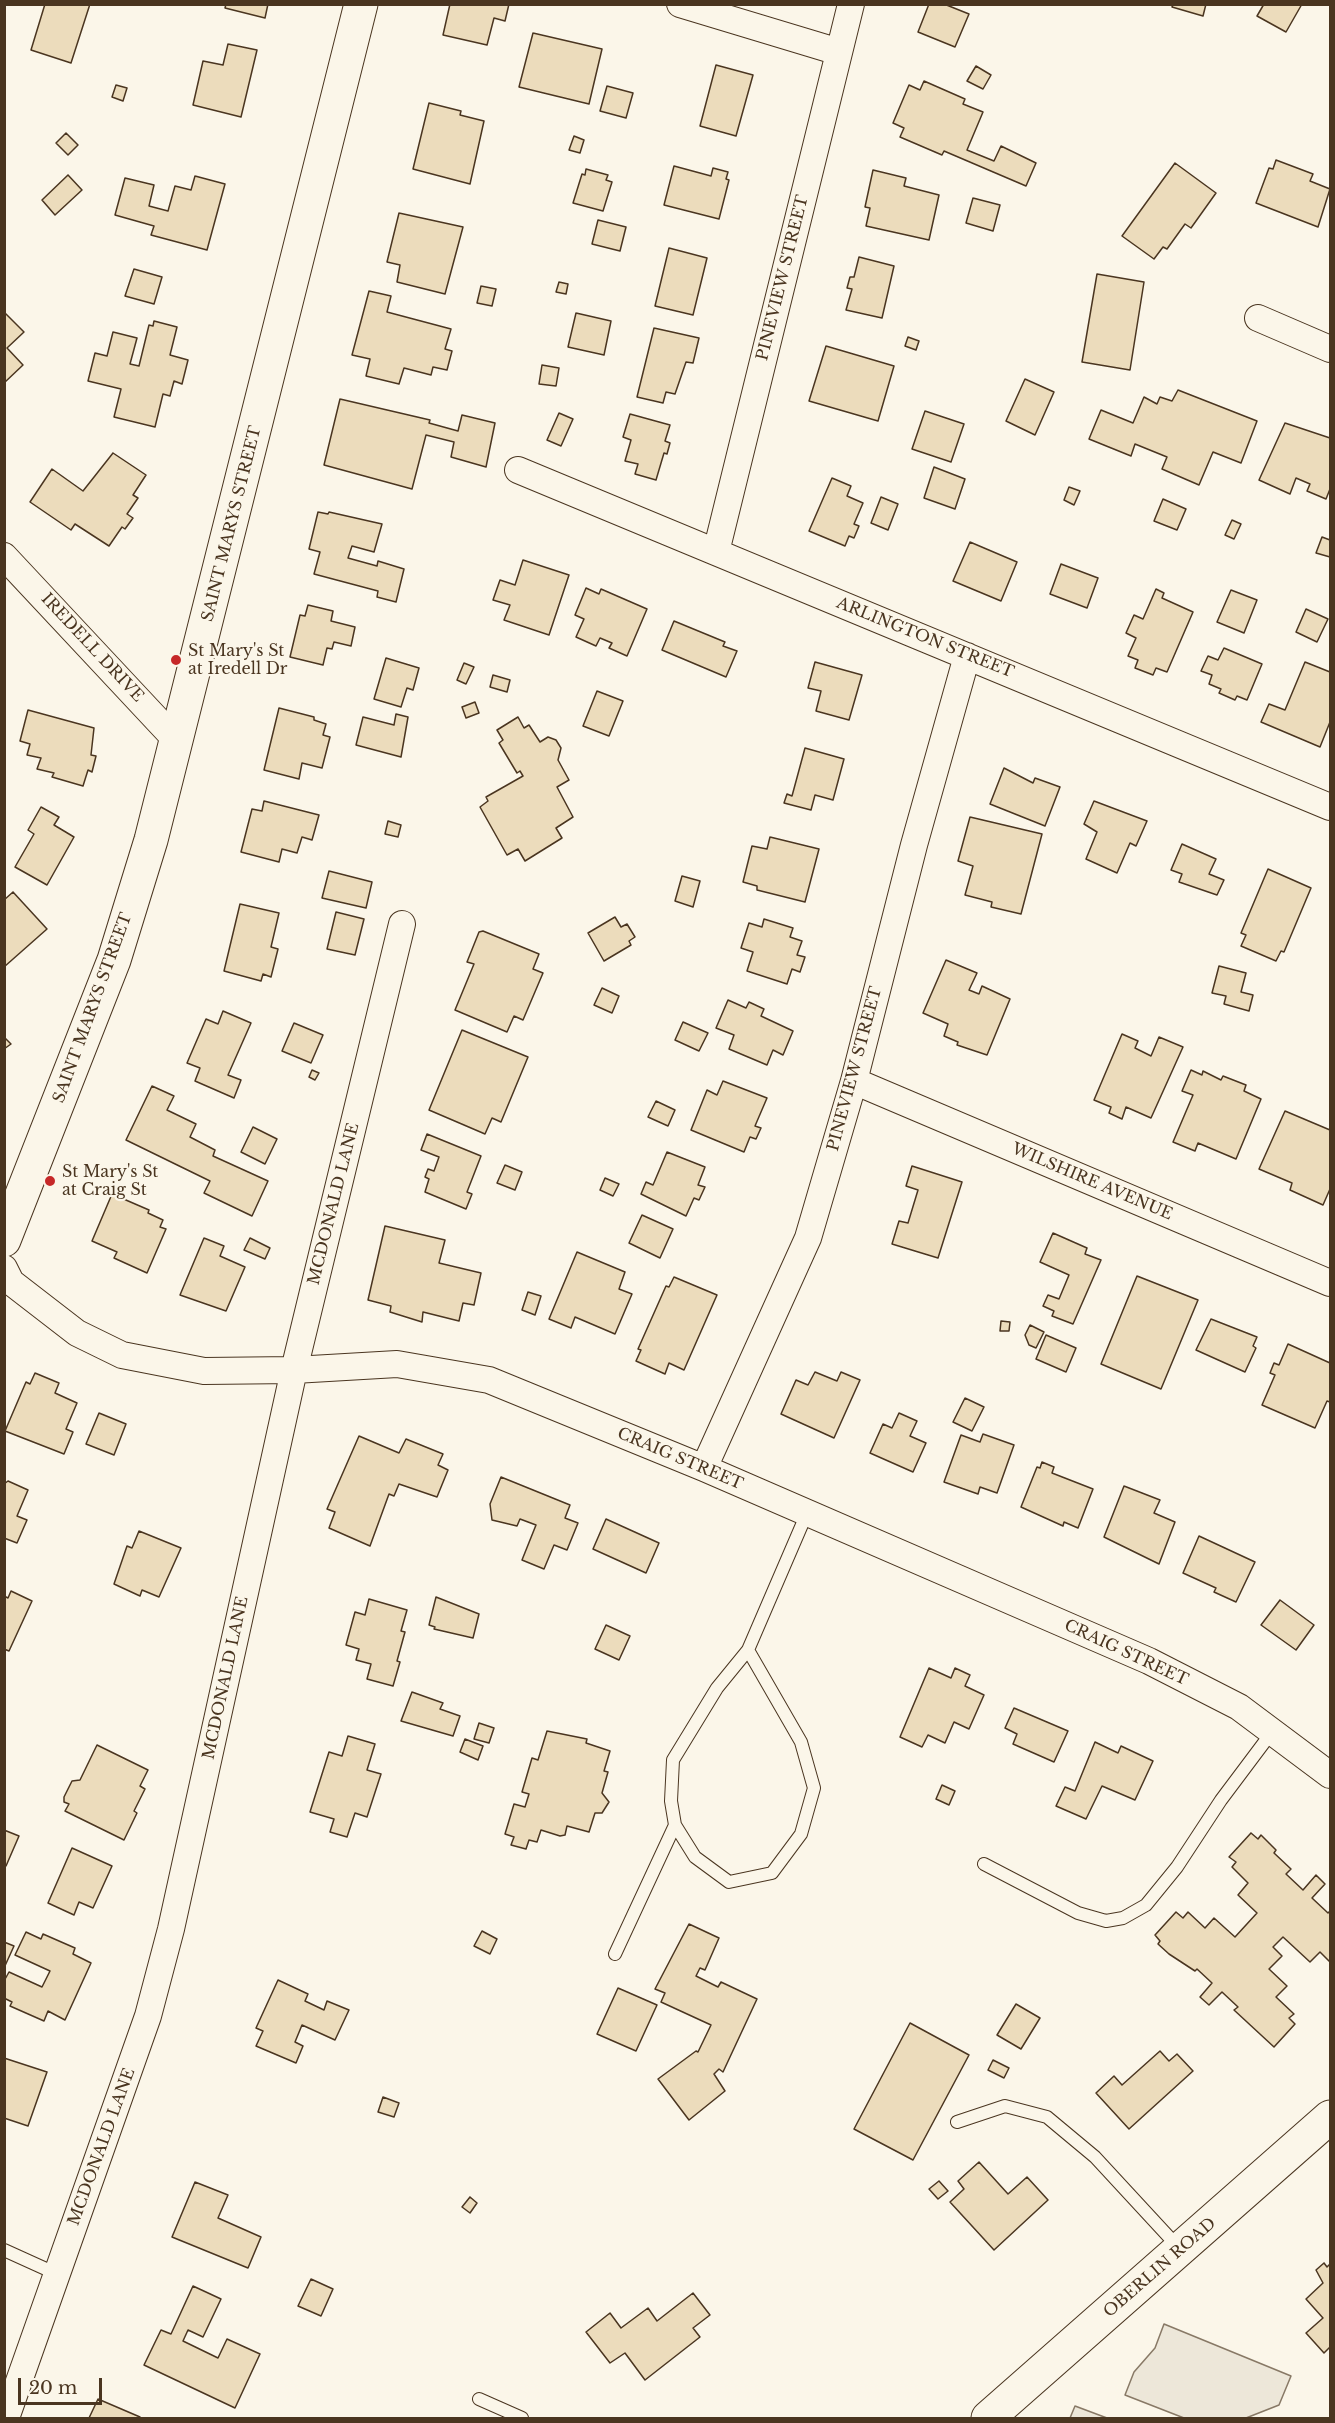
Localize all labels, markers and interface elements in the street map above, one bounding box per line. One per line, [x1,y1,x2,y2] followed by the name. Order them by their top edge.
[753,193,813,363] street label: PINEVIEW STREET
[198,424,266,624] street label: SAINT MARYS STREET
[37,590,147,706] street label: IREDELL DRIVE
[834,594,1016,682] street label: ARLINGTON STREET
[188,641,288,679] place label: St Mary's St at Iredell Dr
[169,653,183,667] marker: St Mary's St at Iredell Dr
[50,910,136,1106] street label: SAINT MARYS STREET
[824,985,886,1153] street label: PINEVIEW STREET
[305,1121,363,1287] street label: MCDONALD LANE
[1009,1139,1175,1225] street label: WILSHIRE AVENUE
[62,1162,158,1200] place label: St Mary's St at Craig St
[43,1174,57,1188] marker: St Mary's St at Craig St
[614,1424,746,1494] street label: CRAIG STREET
[199,1595,253,1761] street label: MCDONALD LANE
[1061,1616,1191,1690] street label: CRAIG STREET
[65,2066,139,2228] street label: MCDONALD LANE
[1100,2214,1220,2322] street label: OBERLIN ROAD
[21,2366,105,2404] scale bar
[29,2377,77,2399] text: 20 m

